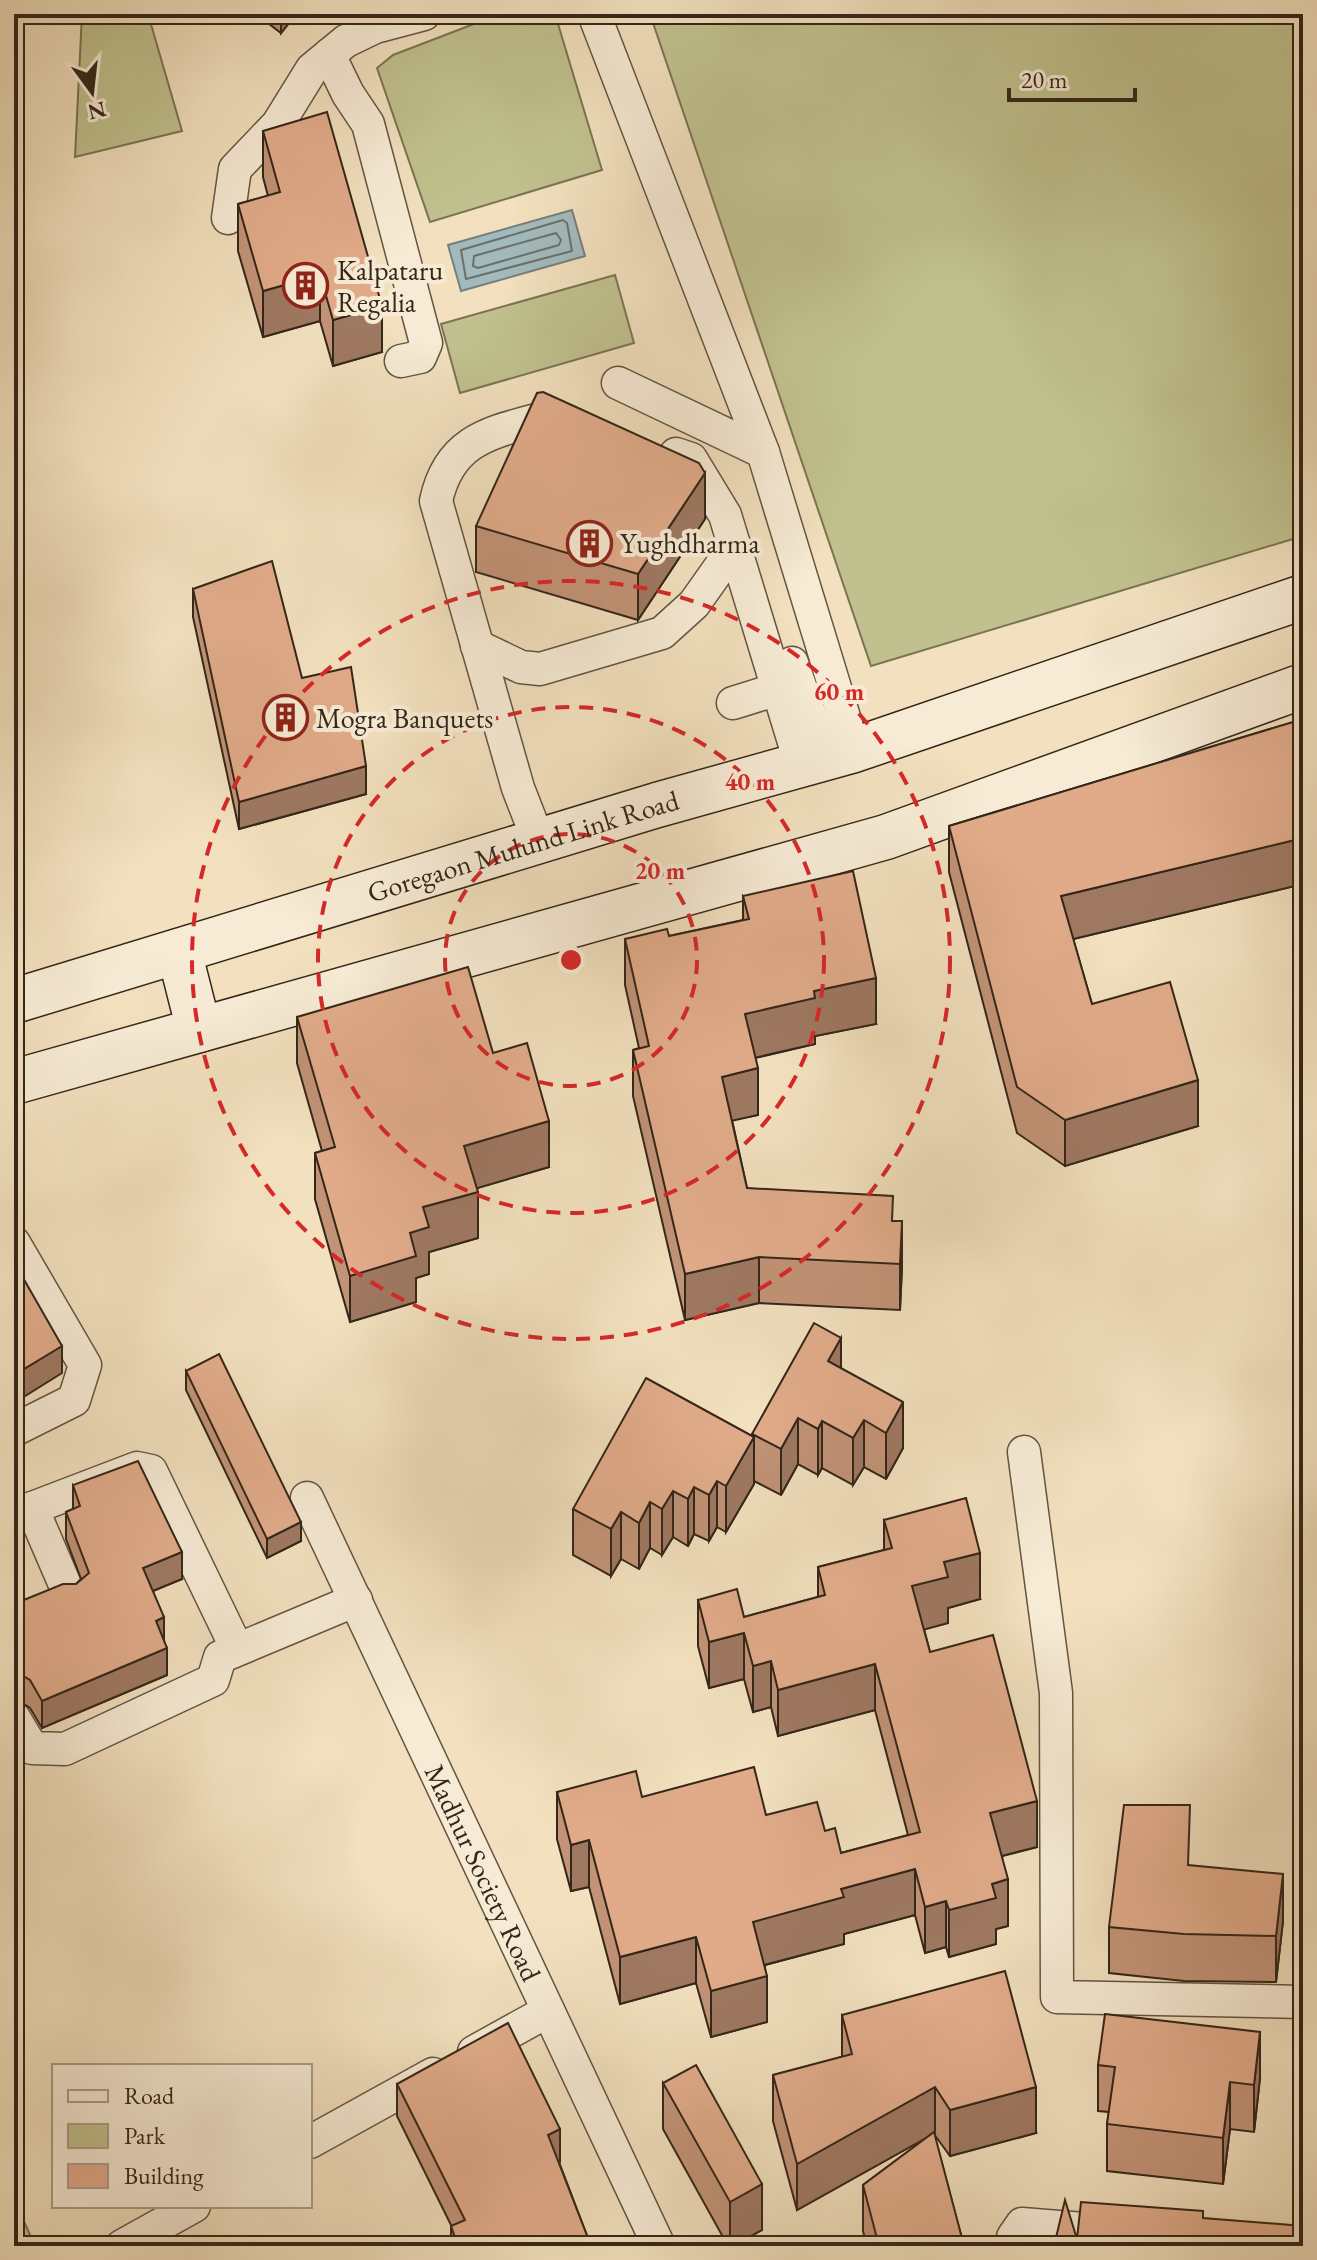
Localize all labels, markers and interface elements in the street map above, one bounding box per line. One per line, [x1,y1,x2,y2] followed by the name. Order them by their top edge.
[52,52,132,132] north arrow
[1009,52,1135,102] scale bar
[1021,64,1068,95] text: 20 m
[85,95,109,127] text: N
[337,252,443,320] place label: Kalpataru Regalia
[282,262,330,310] building icon: Kalpataru Regalia
[565,519,613,567] building icon: Yughdharma
[620,525,760,561] place label: Yughdharma
[814,676,864,707] text: 60 m
[261,694,309,742] building icon: Mogra Banquets
[316,700,493,736] place label: Mogra Banquets
[725,766,775,797] text: 40 m
[363,782,683,910] street label: Goregaon Mulund Link Road
[635,855,685,886] text: 20 m
[557,946,585,974] centre of rings
[417,1758,550,1988] street label: Madhur Society Road
[52,2064,312,2208] legend
[124,2080,175,2111] text: Road
[124,2120,166,2151] text: Park
[124,2160,204,2191] text: Building

